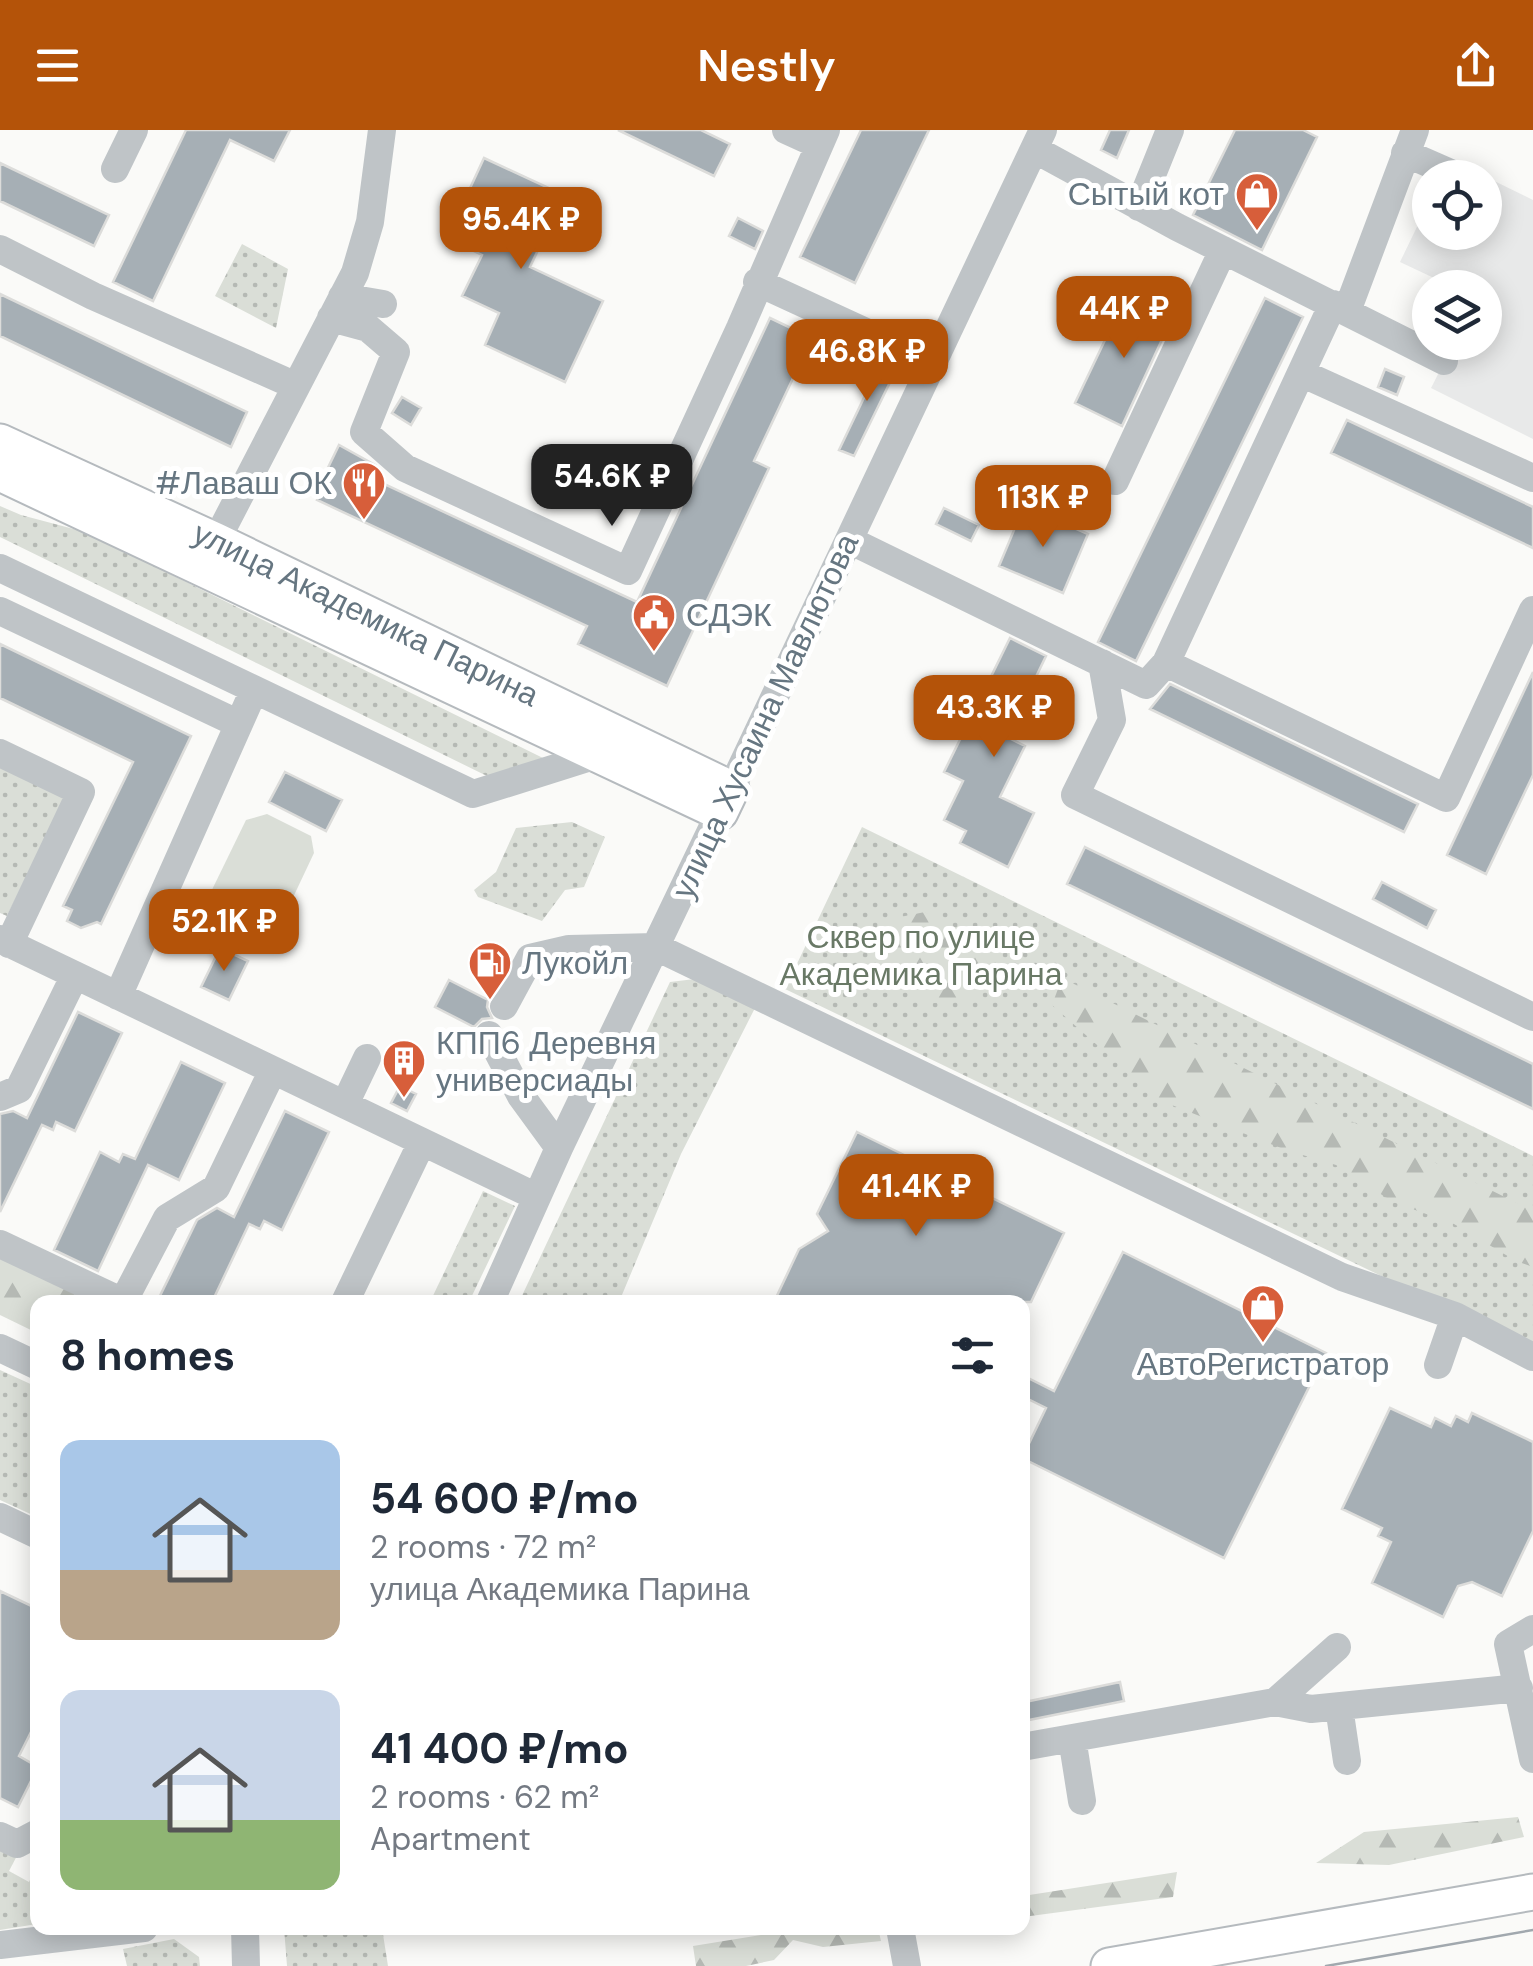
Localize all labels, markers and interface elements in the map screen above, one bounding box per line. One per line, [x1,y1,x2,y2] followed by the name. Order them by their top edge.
[697,36,836,95] text: Nestly
[30,38,85,93] icon: menu
[1448,38,1503,93] icon: share
[1412,160,1502,360] map controls
[1412,160,1502,250] button: locate
[1234,171,1280,232] shop icon: Сытый кот
[1068,173,1224,215] place label: Сытый кот
[429,187,613,272] pin: 95.4K ₽
[462,198,580,240] text: 95.4K ₽
[1412,270,1502,360] button: layers
[1054,276,1194,361] pin: 44K ₽
[1079,287,1169,329] text: 44K ₽
[775,319,959,404] pin: 46.8K ₽
[808,330,926,372] text: 46.8K ₽
[520,444,704,529] pin: 54.6K ₽
[553,455,671,497] text: 54.6K ₽
[341,460,387,521] restaurant icon: #Лаваш ОК
[155,462,332,504] place label: #Лаваш ОК
[962,465,1124,550] pin: 113K ₽
[997,476,1089,518] text: 113K ₽
[186,512,546,716] street label: улица Академика Парина
[662,527,868,905] street label: улица Хусаина Мавлютова
[631,592,677,653] public building icon: СДЭК
[686,594,772,636] place label: СДЭК
[902,675,1086,760] pin: 43.3K ₽
[936,686,1052,728] text: 43.3K ₽
[132,889,316,974] pin: 52.1K ₽
[171,900,277,942] text: 52.1K ₽
[779,916,1063,995] park label: Сквер по улице Академика Парина
[467,940,513,1001] fuel station icon: Лукойл
[522,942,628,984] place label: Лукойл
[436,1022,656,1101] place label: КПП6 Деревня универсиады
[381,1038,427,1099] building icon: КПП6 Деревня универсиады
[824,1154,1008,1239] pin: 41.4K ₽
[861,1165,971,1207] text: 41.4K ₽
[1240,1283,1286,1344] shop icon: АвтоРегистратор
[60,1328,235,1383] text: 8 homes
[945,1328,1000,1383] icon: filters
[1137,1343,1389,1385] place label: АвтоРегистратор
[370,1471,639,1526] text: 54 600 ₽/mo
[140,1480,260,1600] icon: home
[370,1526,596,1568] text: 2 rooms · 72 m²
[370,1568,750,1610] text: улица Академика Парина
[370,1721,629,1776] text: 41 400 ₽/mo
[140,1730,260,1850] icon: home
[370,1776,599,1818] text: 2 rooms · 62 m²
[370,1818,531,1860] text: Apartment

